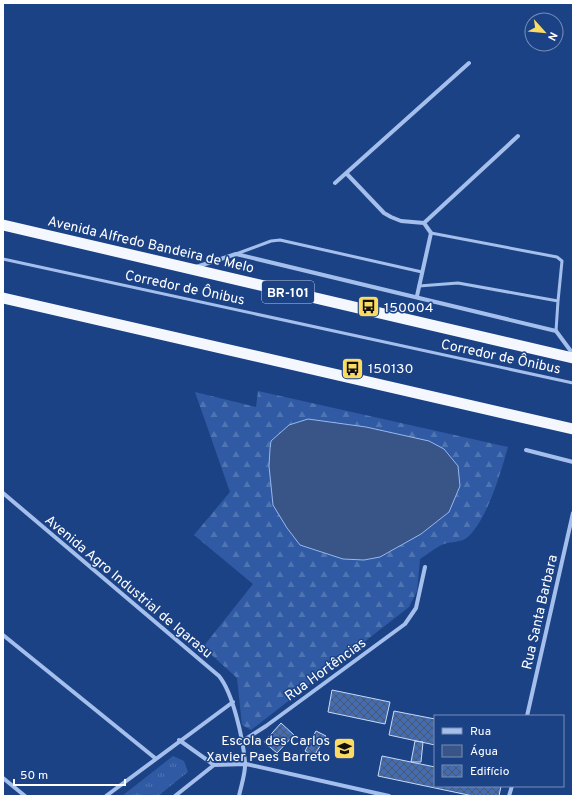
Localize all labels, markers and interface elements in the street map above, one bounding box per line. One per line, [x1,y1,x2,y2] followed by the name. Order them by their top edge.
[524,12,564,52] north arrow
[544,29,560,43] text: N
[46,213,256,278] street label: Avenida Alfredo Bandeira de Melo
[123,266,246,309] street label: Corredor de Ônibus
[262,281,314,303] road number: BR-101
[356,294,382,320] bus stop icon: 150004
[384,300,433,317] place label: 150004
[439,335,562,378] street label: Corredor de Ônibus
[340,355,366,381] bus stop icon: 150130
[368,361,413,378] place label: 150130
[41,512,215,662] street label: Avenida Agro Industrial de Igarasu
[519,553,562,672] street label: Rua Santa Barbara
[282,635,370,705] street label: Rua Hortências
[434,715,564,787] legend
[470,724,491,740] text: Rua
[206,733,330,766] place label: Escola des Carlos Xavier Paes Barreto
[332,735,358,761] school or university icon: Escola des Carlos Xavier Paes Barreto
[470,744,498,760] text: Água
[14,761,125,787] scale bar
[470,764,510,780] text: Edifício
[20,768,48,784] text: 50 m

